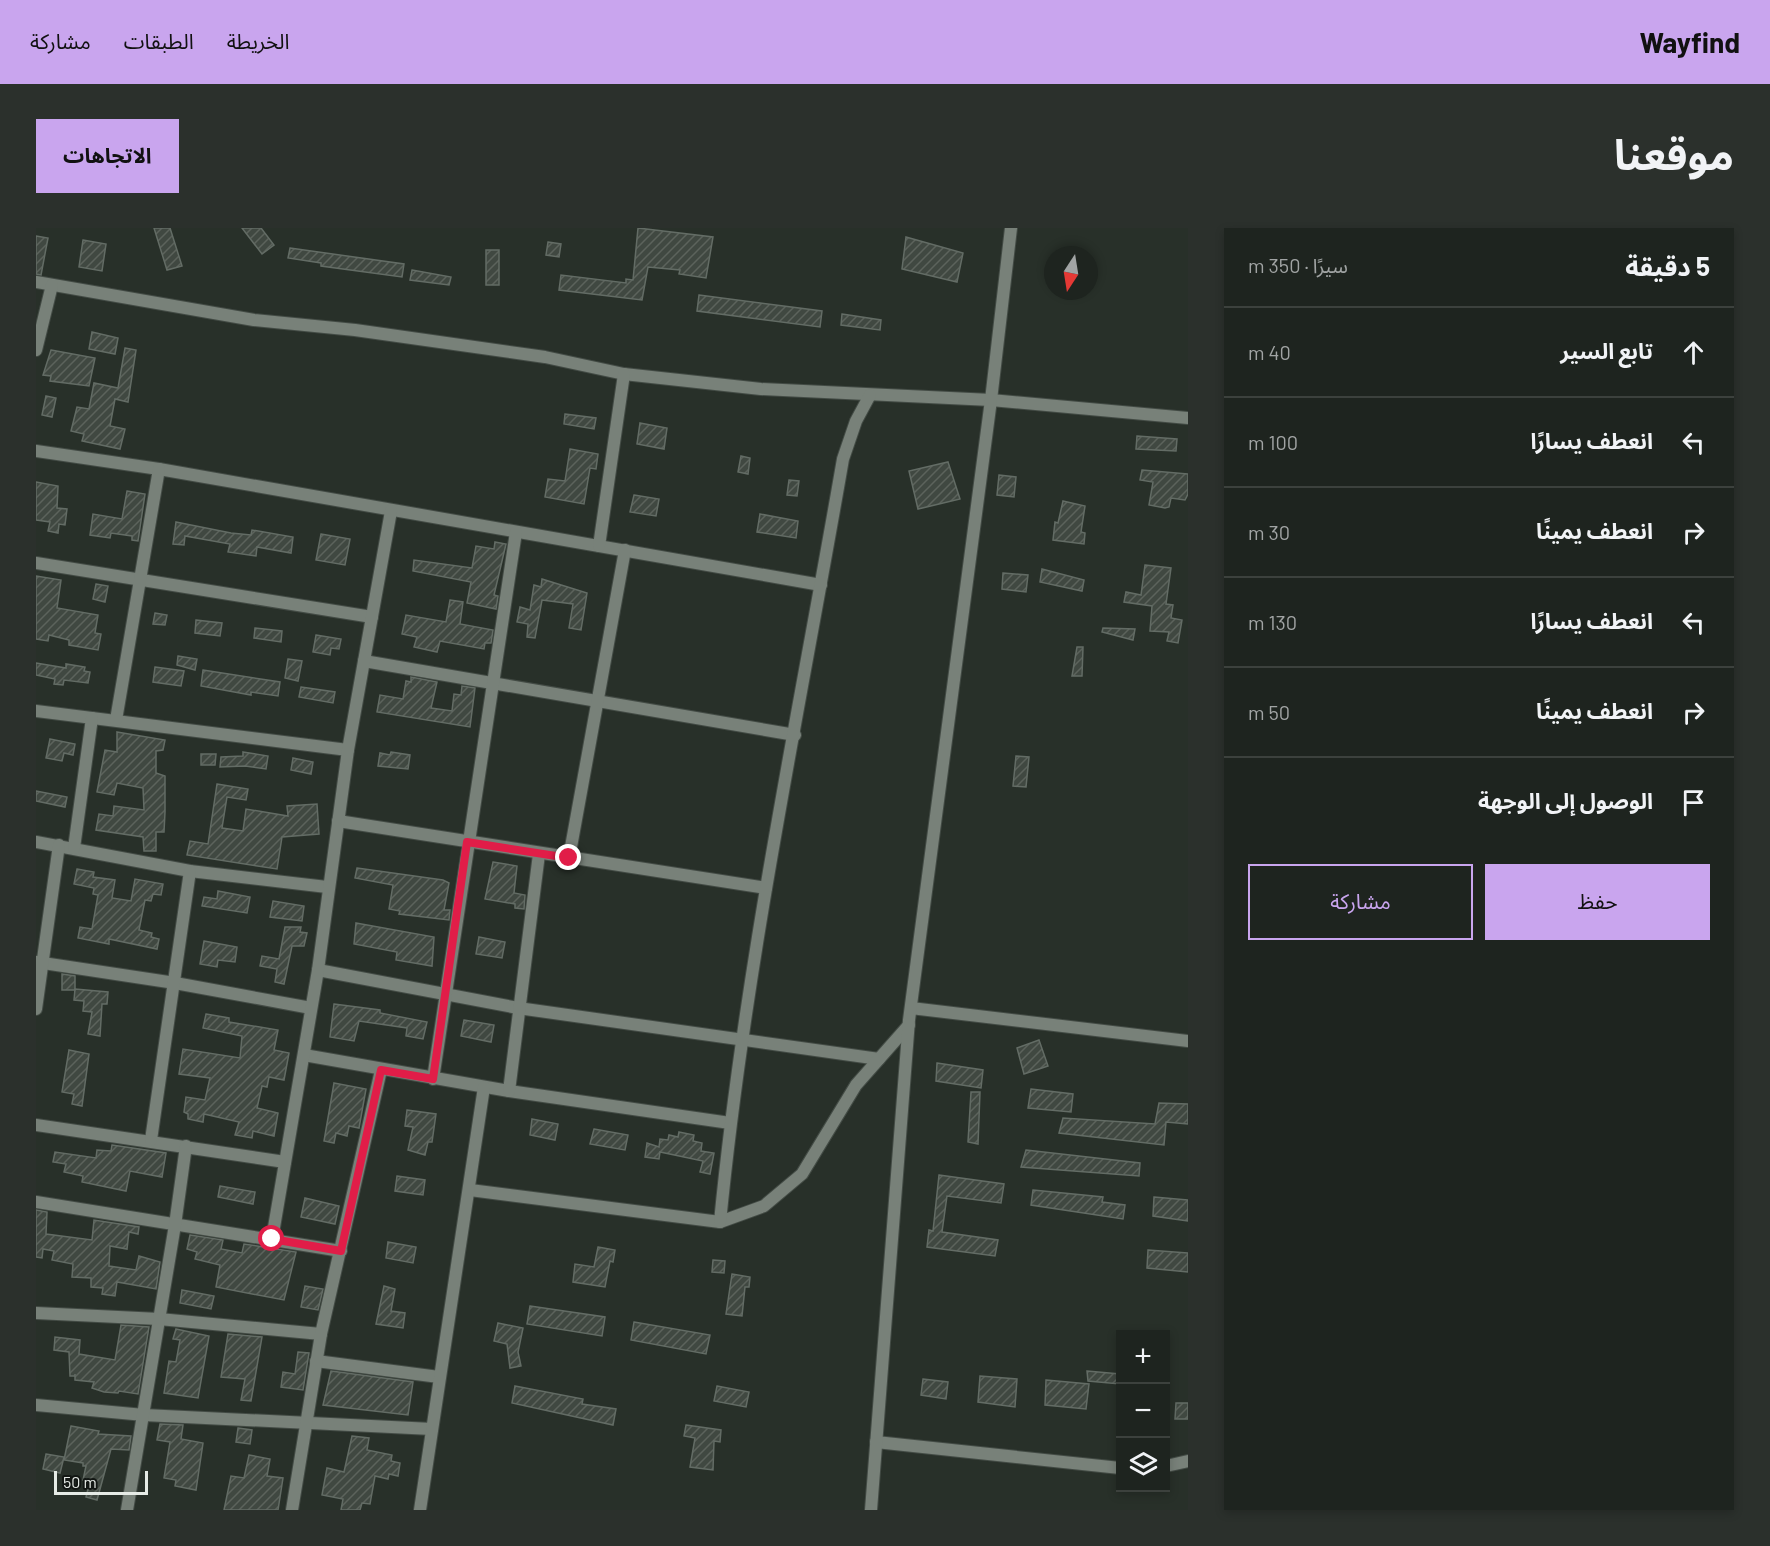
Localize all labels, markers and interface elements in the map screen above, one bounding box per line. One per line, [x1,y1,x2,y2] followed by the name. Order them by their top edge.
[1640,25,1740,59] text: Wayfind
[30,28,91,53] text: مشاركة
[124,28,194,53] text: الطبقات
[227,28,290,53] text: الخريطة
[36,119,179,193] button: الاتجاهات
[1614,128,1734,178] text: موقعنا
[1044,246,1098,300] north arrow
[1625,250,1710,281] text: 5 دقيقة
[1248,253,1348,277] text: سيرًا · 350 m
[1677,336,1710,369] icon: ahead
[1560,337,1653,363] text: تابع السير
[1248,340,1291,364] text: 40 m
[1677,426,1710,459] icon: left
[1530,427,1653,453] text: انعطف يسارًا
[1248,430,1298,454] text: 100 m
[1677,516,1710,549] icon: right
[1536,517,1653,543] text: انعطف يمينًا
[1248,520,1290,544] text: 30 m
[1677,606,1710,639] icon: left
[1530,607,1653,633] text: انعطف يسارًا
[1248,610,1297,634] text: 130 m
[1677,696,1710,729] icon: right
[1536,697,1653,723] text: انعطف يمينًا
[1248,700,1290,724] text: 50 m
[1677,786,1710,819] icon: arrive
[1478,787,1653,813] text: الوصول إلى الوجهة
[555,844,581,870] route end
[1248,864,1473,940] button: مشاركة
[1485,864,1710,940] button: حفظ
[258,1225,284,1251] route start
[1116,1330,1170,1492] map controls
[1116,1330,1170,1384] button: +
[1116,1384,1170,1438] button: −
[1116,1438,1170,1492] button: layers
[54,1468,148,1496] scale bar
[63,1472,97,1491] text: 50 m

